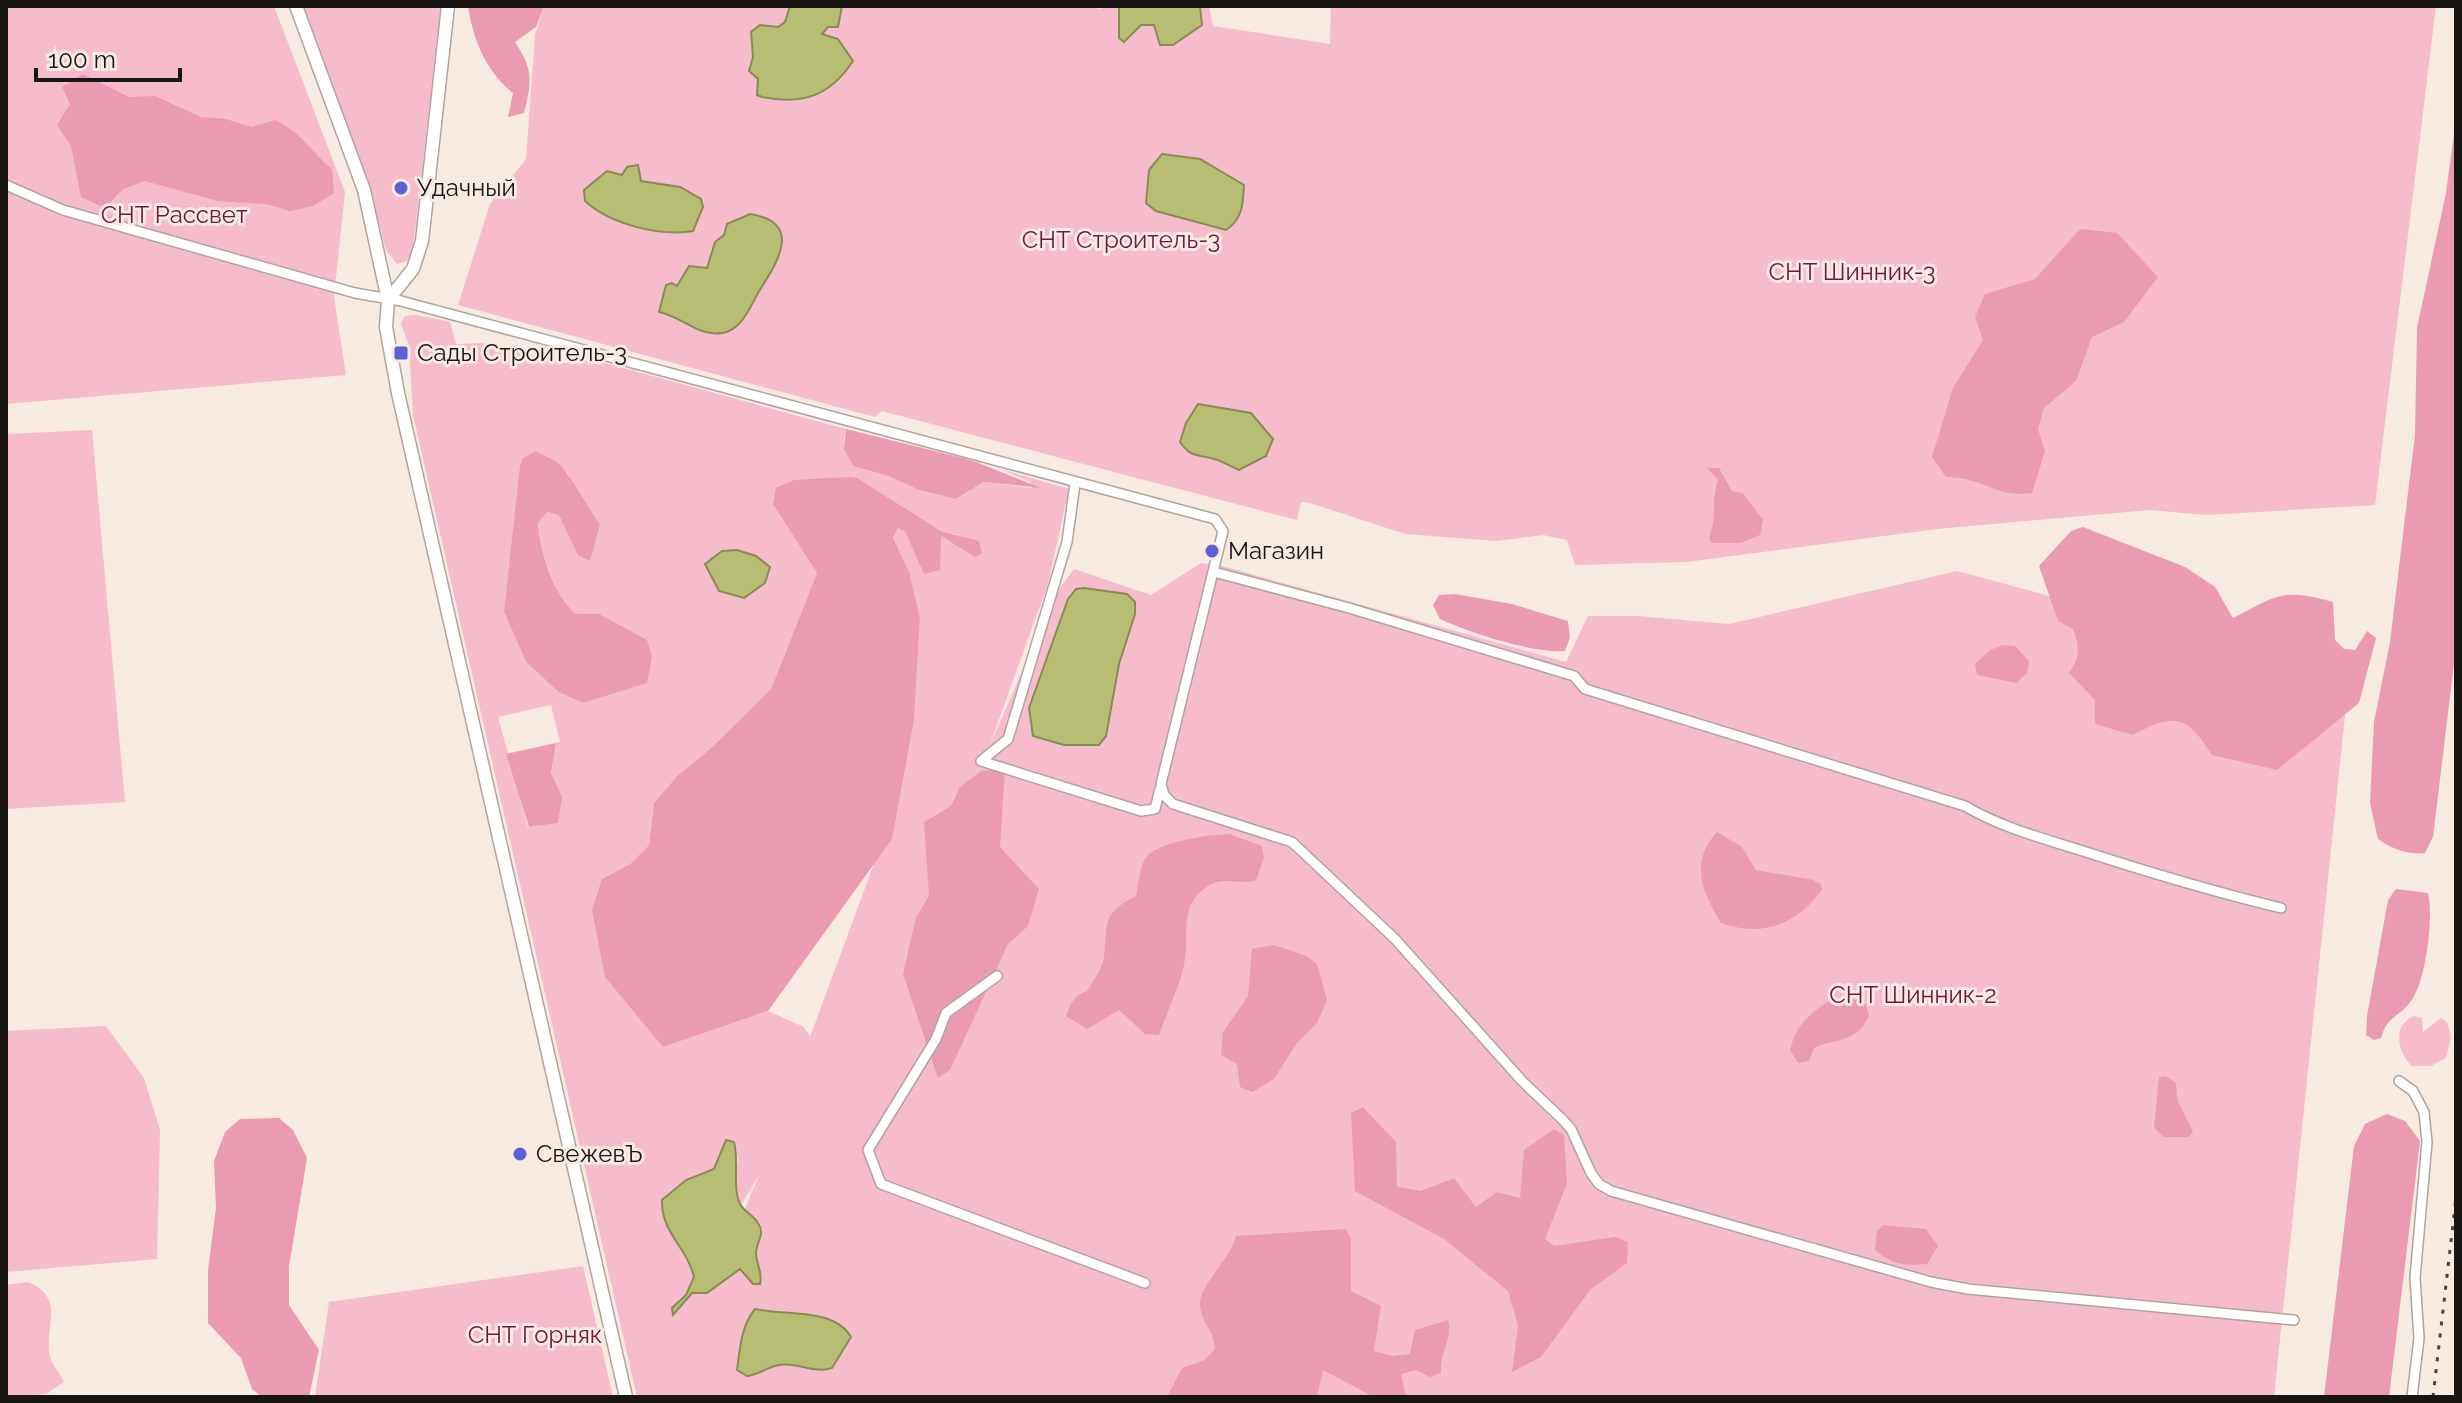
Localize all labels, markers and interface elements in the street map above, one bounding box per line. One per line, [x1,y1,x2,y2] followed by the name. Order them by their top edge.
[36,32,180,82] scale bar
[48,45,116,74] text: 100 m
[417,173,516,202] place label: Удачный
[392,179,410,197] marker: Удачный
[101,200,248,229] park label: СНТ Рассвет
[1022,225,1220,254] park label: СНТ Строитель-3
[1768,257,1936,286] park label: СНТ Шинник-3
[417,338,627,367] place label: Сады Строитель-3
[392,344,410,362] marker: Сады Строитель-3
[1228,536,1324,565] place label: Магазин
[1203,542,1221,560] marker: Магазин
[1829,980,1997,1009] park label: СНТ Шинник-2
[536,1139,643,1168] place label: СвежевЪ
[511,1145,529,1163] marker: СвежевЪ
[468,1320,602,1349] park label: СНТ Горняк

